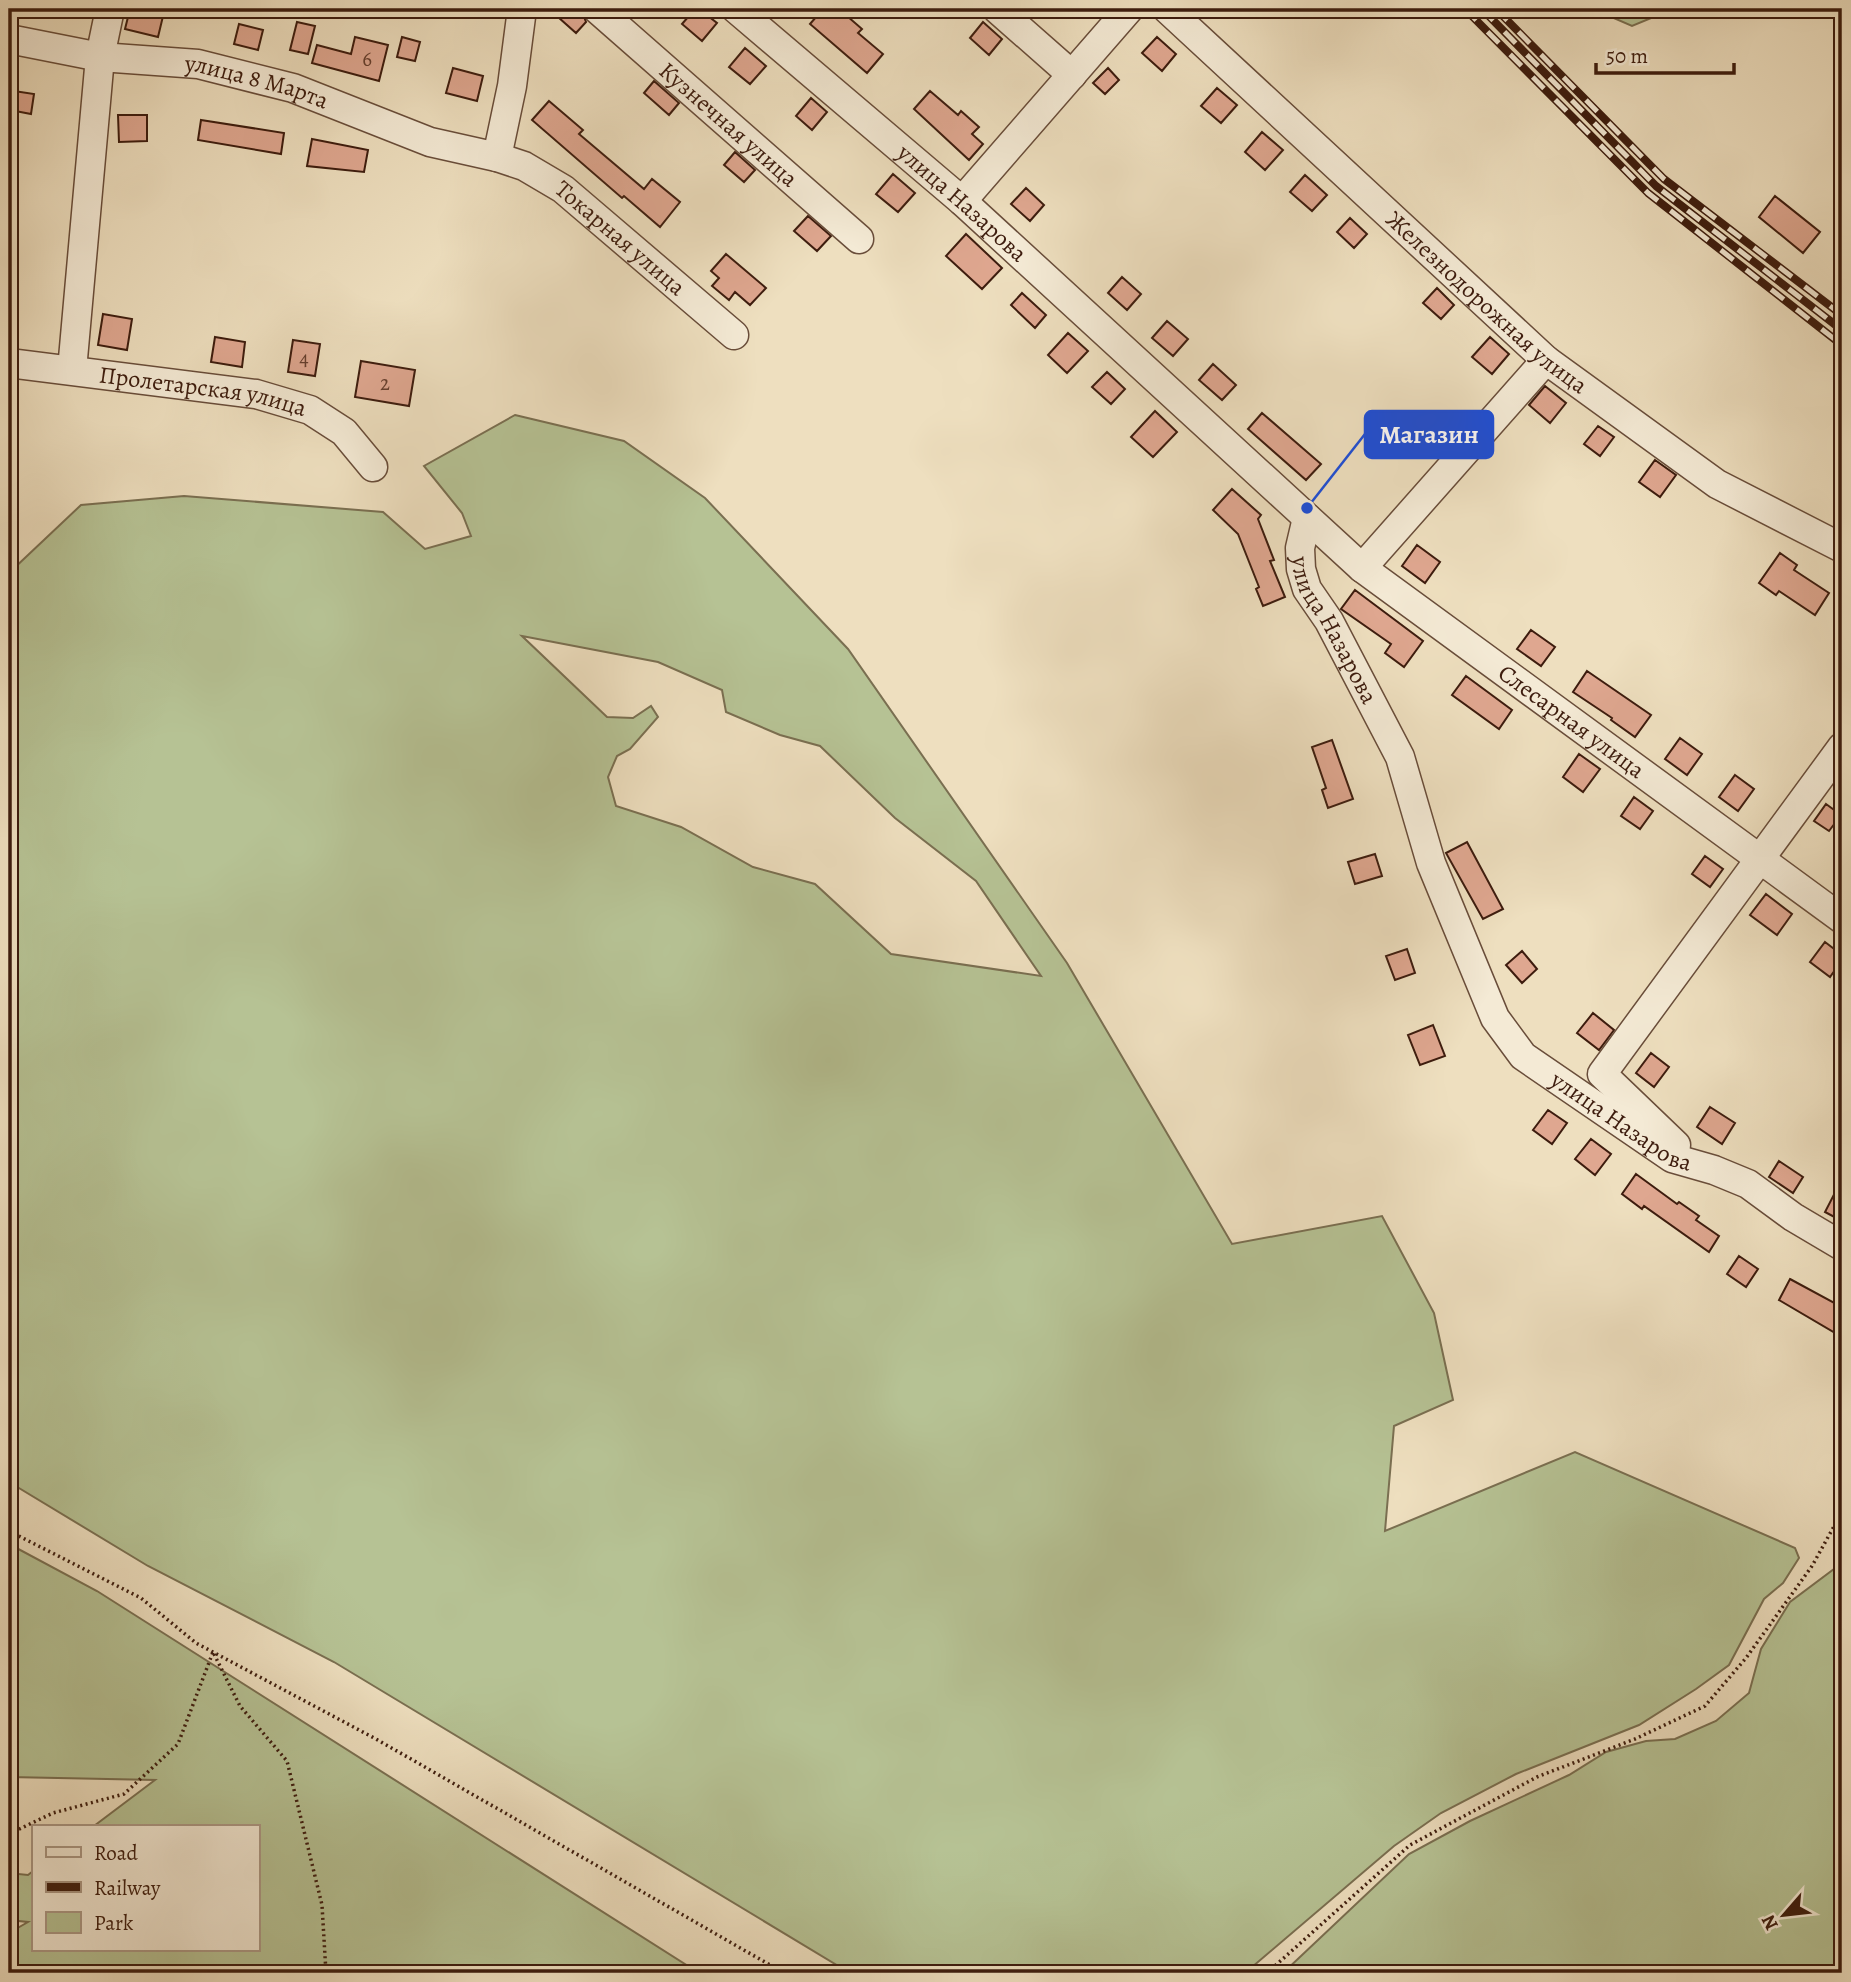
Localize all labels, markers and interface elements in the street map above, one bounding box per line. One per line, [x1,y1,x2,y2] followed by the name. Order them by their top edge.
[1596,32,1734,76] scale bar
[1606,42,1648,70] text: 50 m
[362,45,372,73] house number: 6
[183,47,333,116] street label: улица 8 Марта
[652,55,805,194] street label: Кузнечная улица
[890,136,1034,269] street label: улица Назарова
[548,173,692,303] street label: Токарная улица
[1379,204,1594,401] street label: Железнодорожная улица
[299,344,309,372] house number: 4
[97,358,311,424] street label: Пролетарская улица
[380,369,390,397] house number: 2
[1365,411,1493,458] callout: Магазин
[1379,417,1479,452] text: Магазин
[1284,555,1385,709] street label: улица Назарова
[1492,657,1651,786] street label: Слесарная улица
[1544,1063,1695,1179] street label: улица Назарова
[32,1825,259,1951] legend
[94,1839,138,1867] text: Road
[94,1874,161,1902] text: Railway
[1750,1881,1820,1951] north arrow
[94,1909,134,1937] text: Park
[1755,1910,1785,1935] text: N

